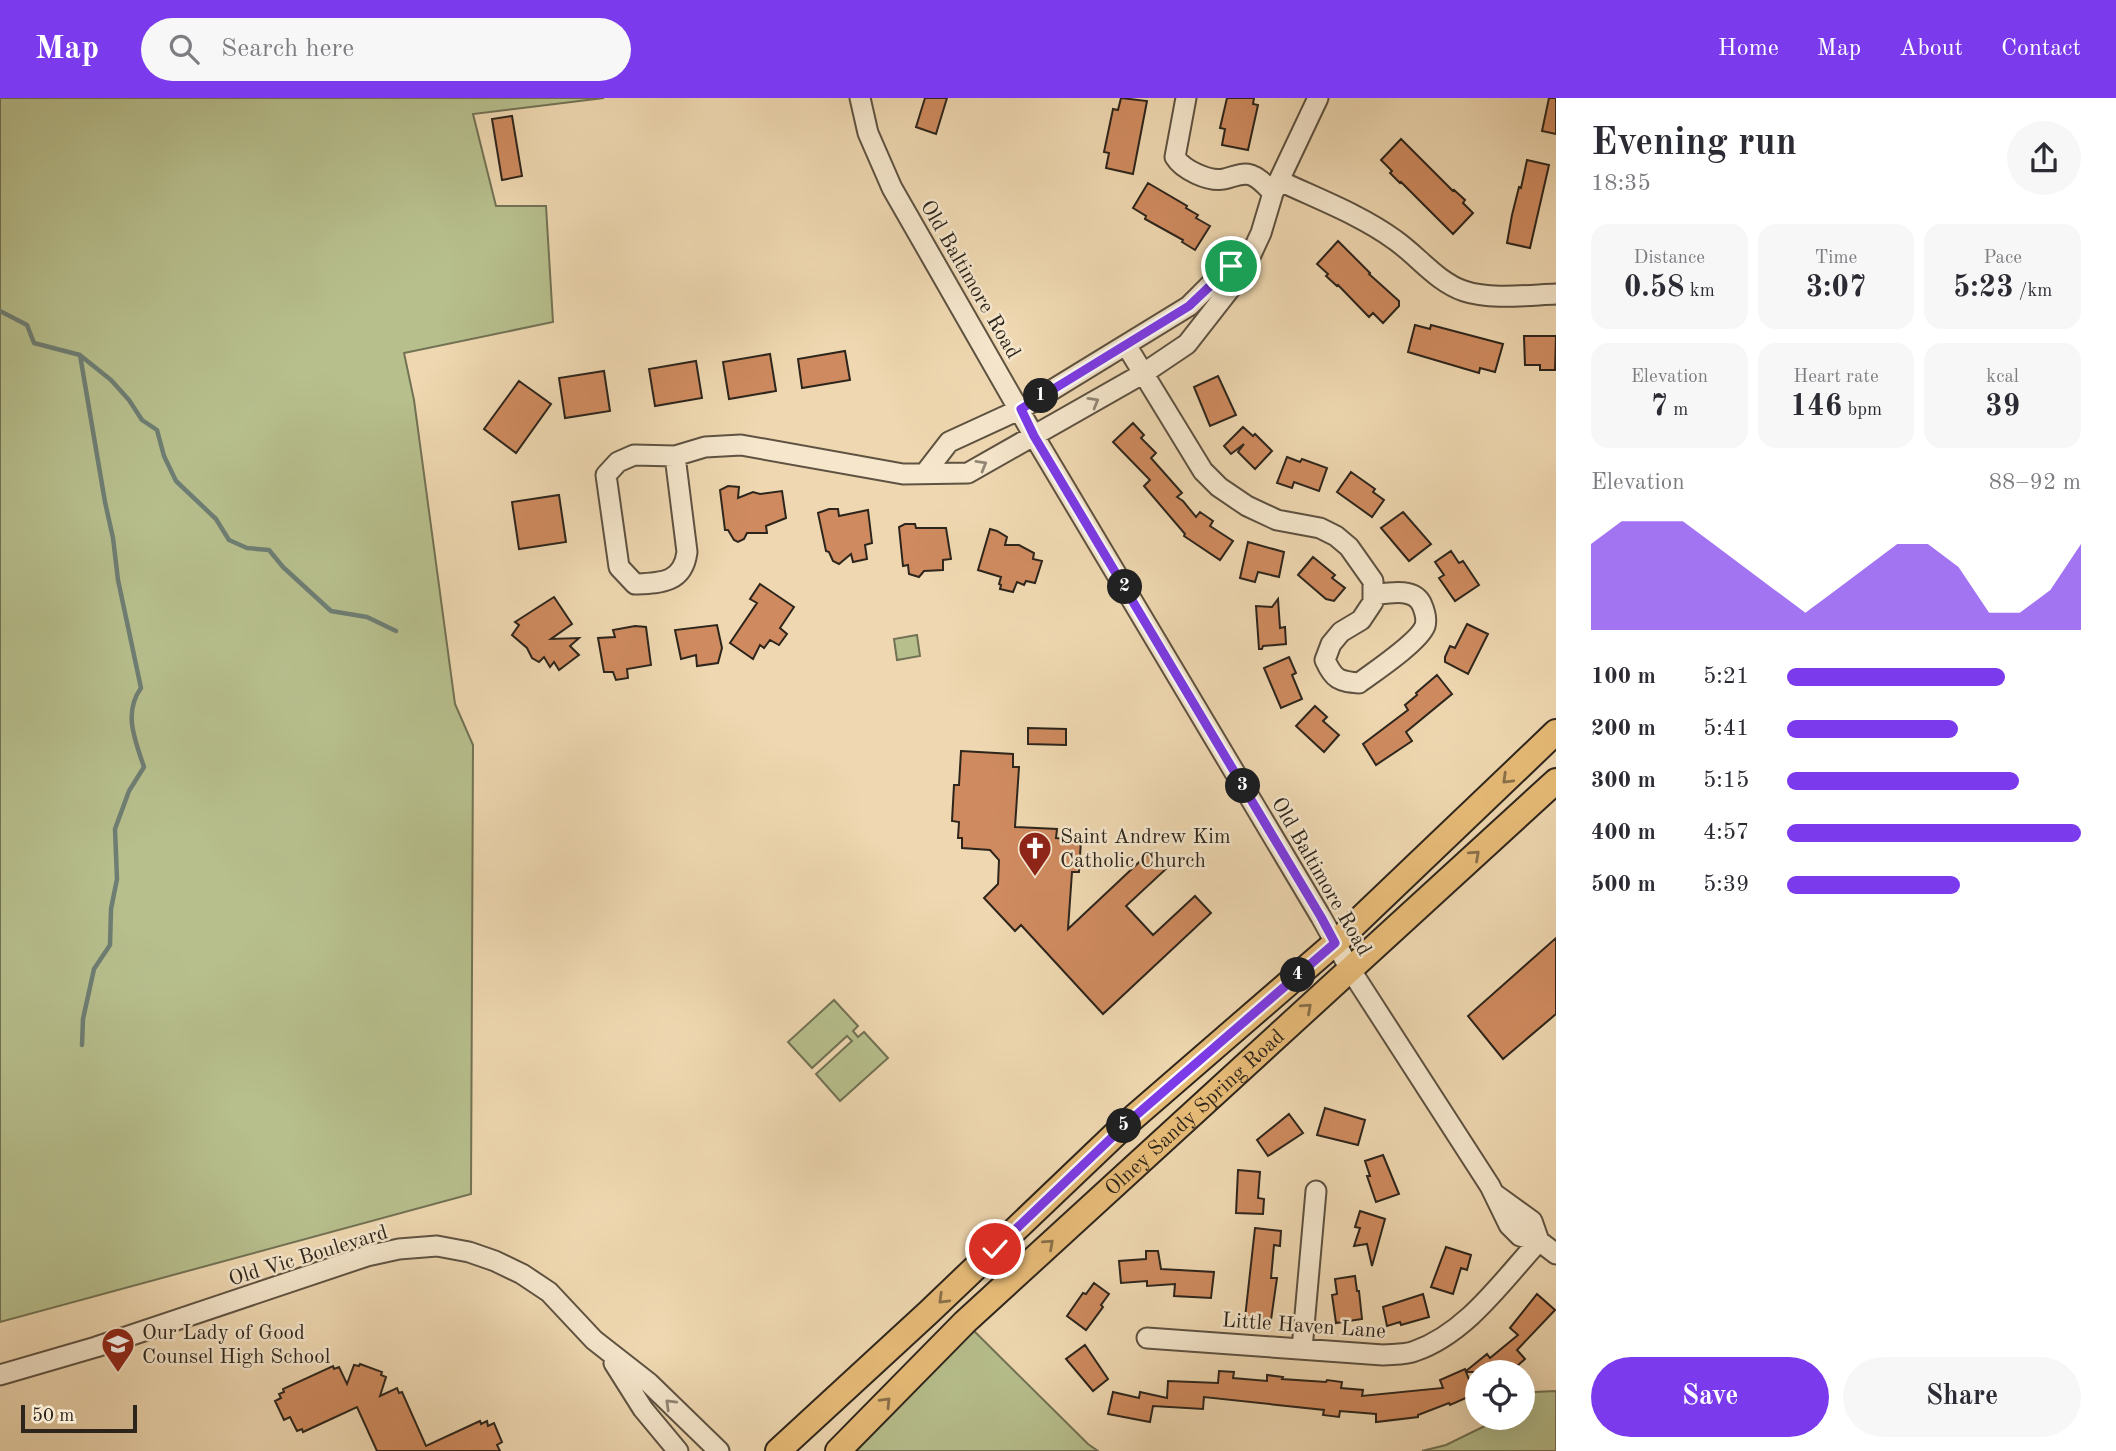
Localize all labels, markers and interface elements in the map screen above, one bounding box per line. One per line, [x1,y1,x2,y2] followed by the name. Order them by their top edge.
[141,18,631,81] search box
[165,30,203,68] icon: search
[35,33,99,66] text: Map
[221,36,354,62] text: Search here
[1718,37,1779,61] text: Home
[1817,37,1861,61] text: Map
[1899,37,1963,61] text: About
[2001,37,2081,61] text: Contact
[2007,121,2081,195] button: share
[1591,125,1797,163] text: Evening run
[1591,172,1651,195] text: 18:35
[916,197,1024,362] street label: Old Baltimore Road
[1201,236,1261,296] pin
[1212,247,1250,285] icon: arrive
[1634,249,1705,268] text: Distance
[1815,249,1857,268] text: Time
[1983,249,2022,268] text: Pace
[1624,273,1684,303] text: 0.58
[1806,273,1866,303] text: 3:07
[1953,273,2014,303] text: 5:23
[1684,282,1715,301] text: km
[2014,282,2052,301] text: /km
[1631,368,1708,387] text: Elevation
[1793,368,1879,387] text: Heart rate
[1986,368,2019,387] text: kcal
[1024,378,1058,414] pin: 1
[1035,386,1046,405] text: 1
[1650,392,1668,422] text: 7
[1790,392,1842,422] text: 146
[1985,392,2020,422] text: 39
[1087,397,1099,410] one-way arrow
[1668,401,1688,420] text: m
[1842,401,1882,420] text: bpm
[975,460,988,473] one-way arrow
[1591,471,1685,494] text: Elevation
[1989,471,2081,494] text: 88–92 m
[1108,570,1142,604] pin: 2
[1119,577,1130,596] text: 2
[1591,665,1656,688] text: 100 m
[1703,665,1749,688] text: 5:21
[1591,717,1656,740] text: 200 m
[1703,717,1749,740] text: 5:41
[1226,768,1260,804] pin: 3
[1591,769,1656,792] text: 300 m
[1703,769,1749,792] text: 5:15
[1502,771,1515,784] one-way arrow
[1237,776,1248,795] text: 3
[1267,794,1375,959] street label: Old Baltimore Road
[1591,821,1656,844] text: 400 m
[1703,821,1749,844] text: 4:57
[1060,827,1231,872] place label: Saint Andrew Kim Catholic Church
[1016,829,1054,878] church icon: Saint Andrew Kim Catholic Church
[1467,850,1480,863] one-way arrow
[1591,873,1656,896] text: 500 m
[1703,873,1749,896] text: 5:39
[1280,958,1316,992] pin: 4
[1292,965,1303,984] text: 4
[1299,1004,1312,1016] one-way arrow
[1102,1026,1289,1200] street label: Olney Sandy Spring Road
[1106,1108,1142,1144] pin: 5
[1118,1116,1129,1135] text: 5
[965,1219,1025,1279] pin
[226,1222,390,1291] street label: Old Vic Boulevard
[976,1230,1014,1268] icon: check
[1041,1240,1054,1252] one-way arrow
[938,1290,951,1303] one-way arrow
[1221,1310,1387,1343] street label: Little Haven Lane
[142,1323,331,1368] place label: Our Lady of Good Counsel High School
[99,1325,137,1374] school or university icon: Our Lady of Good Counsel High School
[1591,1357,1829,1437] button: Save
[1843,1357,2081,1437] button: Share
[1465,1360,1535,1430] map controls
[1465,1360,1535,1430] button: locate
[877,1397,890,1410] one-way arrow
[665,1399,678,1412] one-way arrow
[21,1402,136,1434] scale bar
[32,1407,74,1426] text: 50 m

